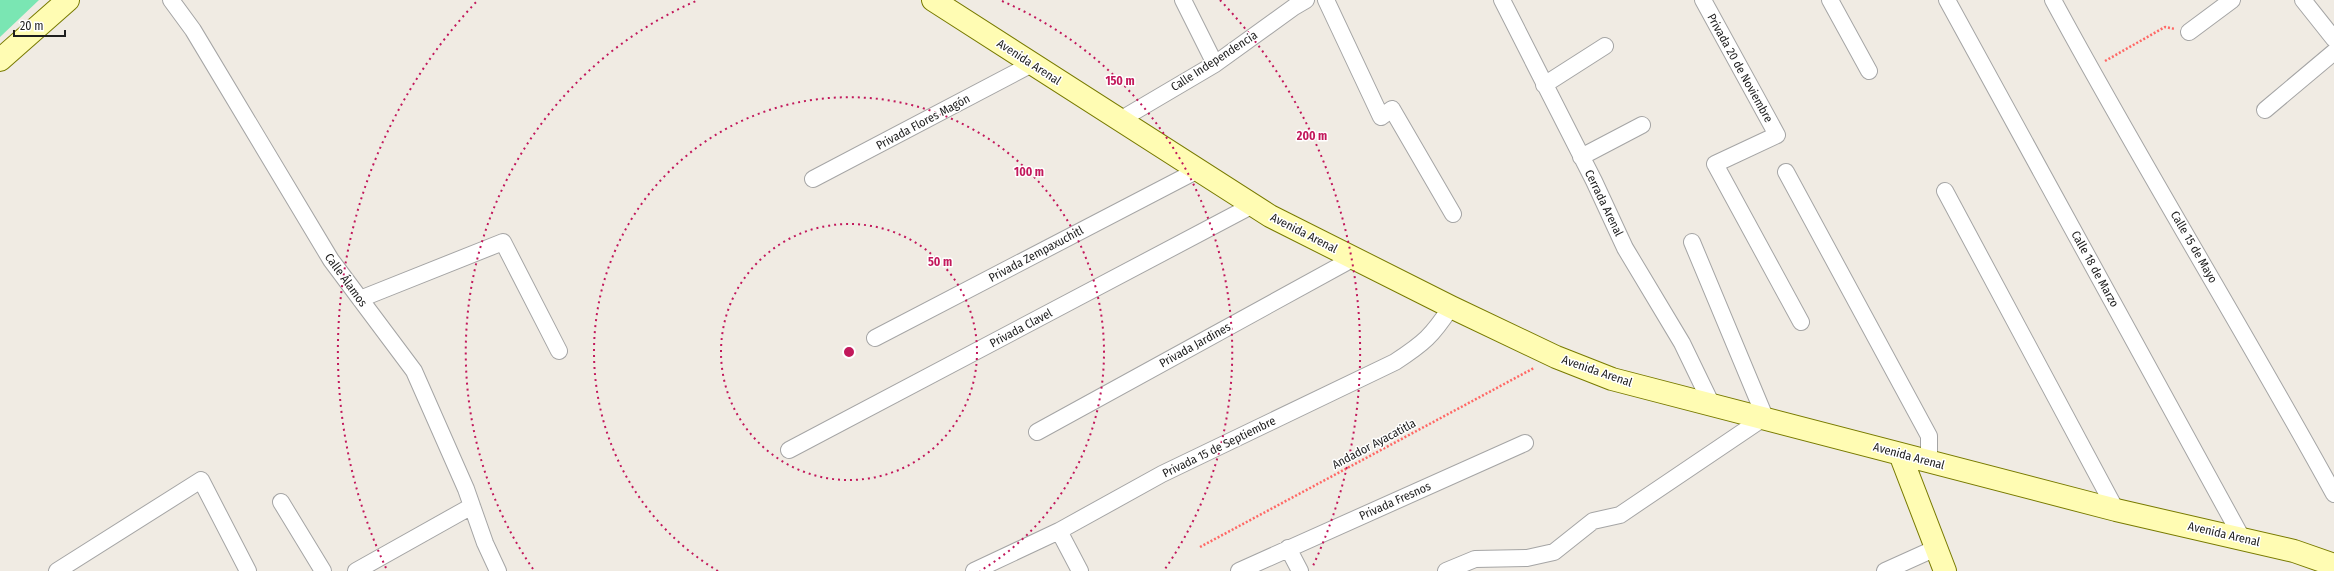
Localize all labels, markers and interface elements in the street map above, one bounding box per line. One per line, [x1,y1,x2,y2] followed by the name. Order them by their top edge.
[1704,11,1776,125] street label: Privada 20 de Noviembre
[14,12,65,38] scale bar
[20,19,44,33] text: 20 m
[1168,28,1260,94] street label: Calle Independencia
[994,36,1064,88] street label: Avenida Arenal
[1105,74,1135,88] text: 150 m
[874,91,972,153] street label: Privada Flores Magón
[1296,129,1327,143] text: 200 m
[1014,165,1044,179] text: 100 m
[1582,168,1626,238] street label: Cerrada Arenal
[2168,209,2220,285] street label: Calle 15 de Mayo
[1268,210,1340,256] street label: Avenida Arenal
[986,223,1086,285] street label: Privada Zempaxuchitl
[2068,228,2122,310] street label: Calle 18 de Marzo
[322,250,371,309] street label: Calle Álamos
[928,255,952,269] text: 50 m
[987,306,1055,350] street label: Privada Clavel
[1157,320,1233,370] street label: Privada Jardines
[842,345,856,359] centre of rings
[1560,352,1634,390] street label: Avenida Arenal
[1160,413,1278,481] street label: Privada 15 de Septiembre
[1330,416,1418,472] street label: Andador Ayacatitla
[1872,440,1946,472] street label: Avenida Arenal
[1357,479,1433,523] street label: Privada Fresnos
[2187,519,2261,549] street label: Avenida Arenal

